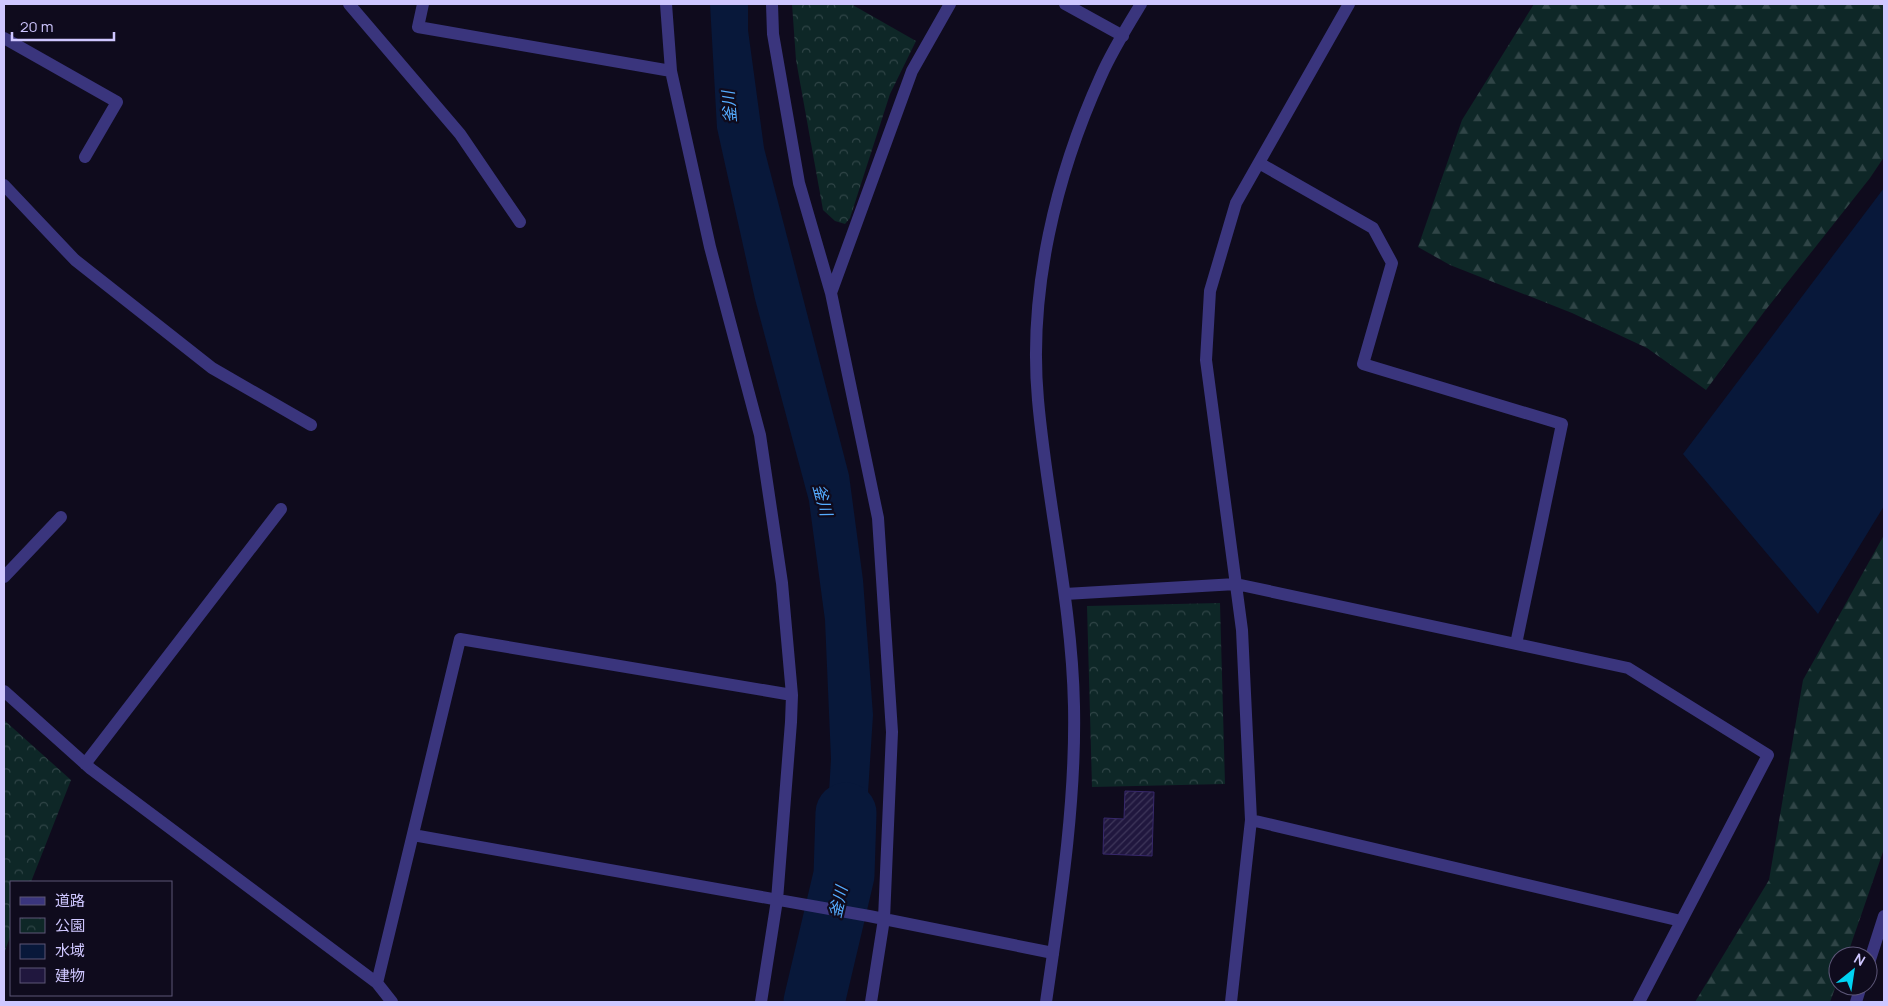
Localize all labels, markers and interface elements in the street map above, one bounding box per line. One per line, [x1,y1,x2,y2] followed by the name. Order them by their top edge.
[12,10,115,42] scale bar
[20,16,53,37] text: 20 m
[716,88,741,124] water label: 釜川
[808,482,838,520] water label: 釜川
[10,881,172,996] legend
[824,882,853,920] water label: 釜川
[55,890,85,911] text: 道路
[55,915,85,936] text: 公園
[55,940,85,961] text: 水域
[1828,946,1878,996] north arrow
[1851,949,1869,970] text: N
[55,965,85,986] text: 建物

